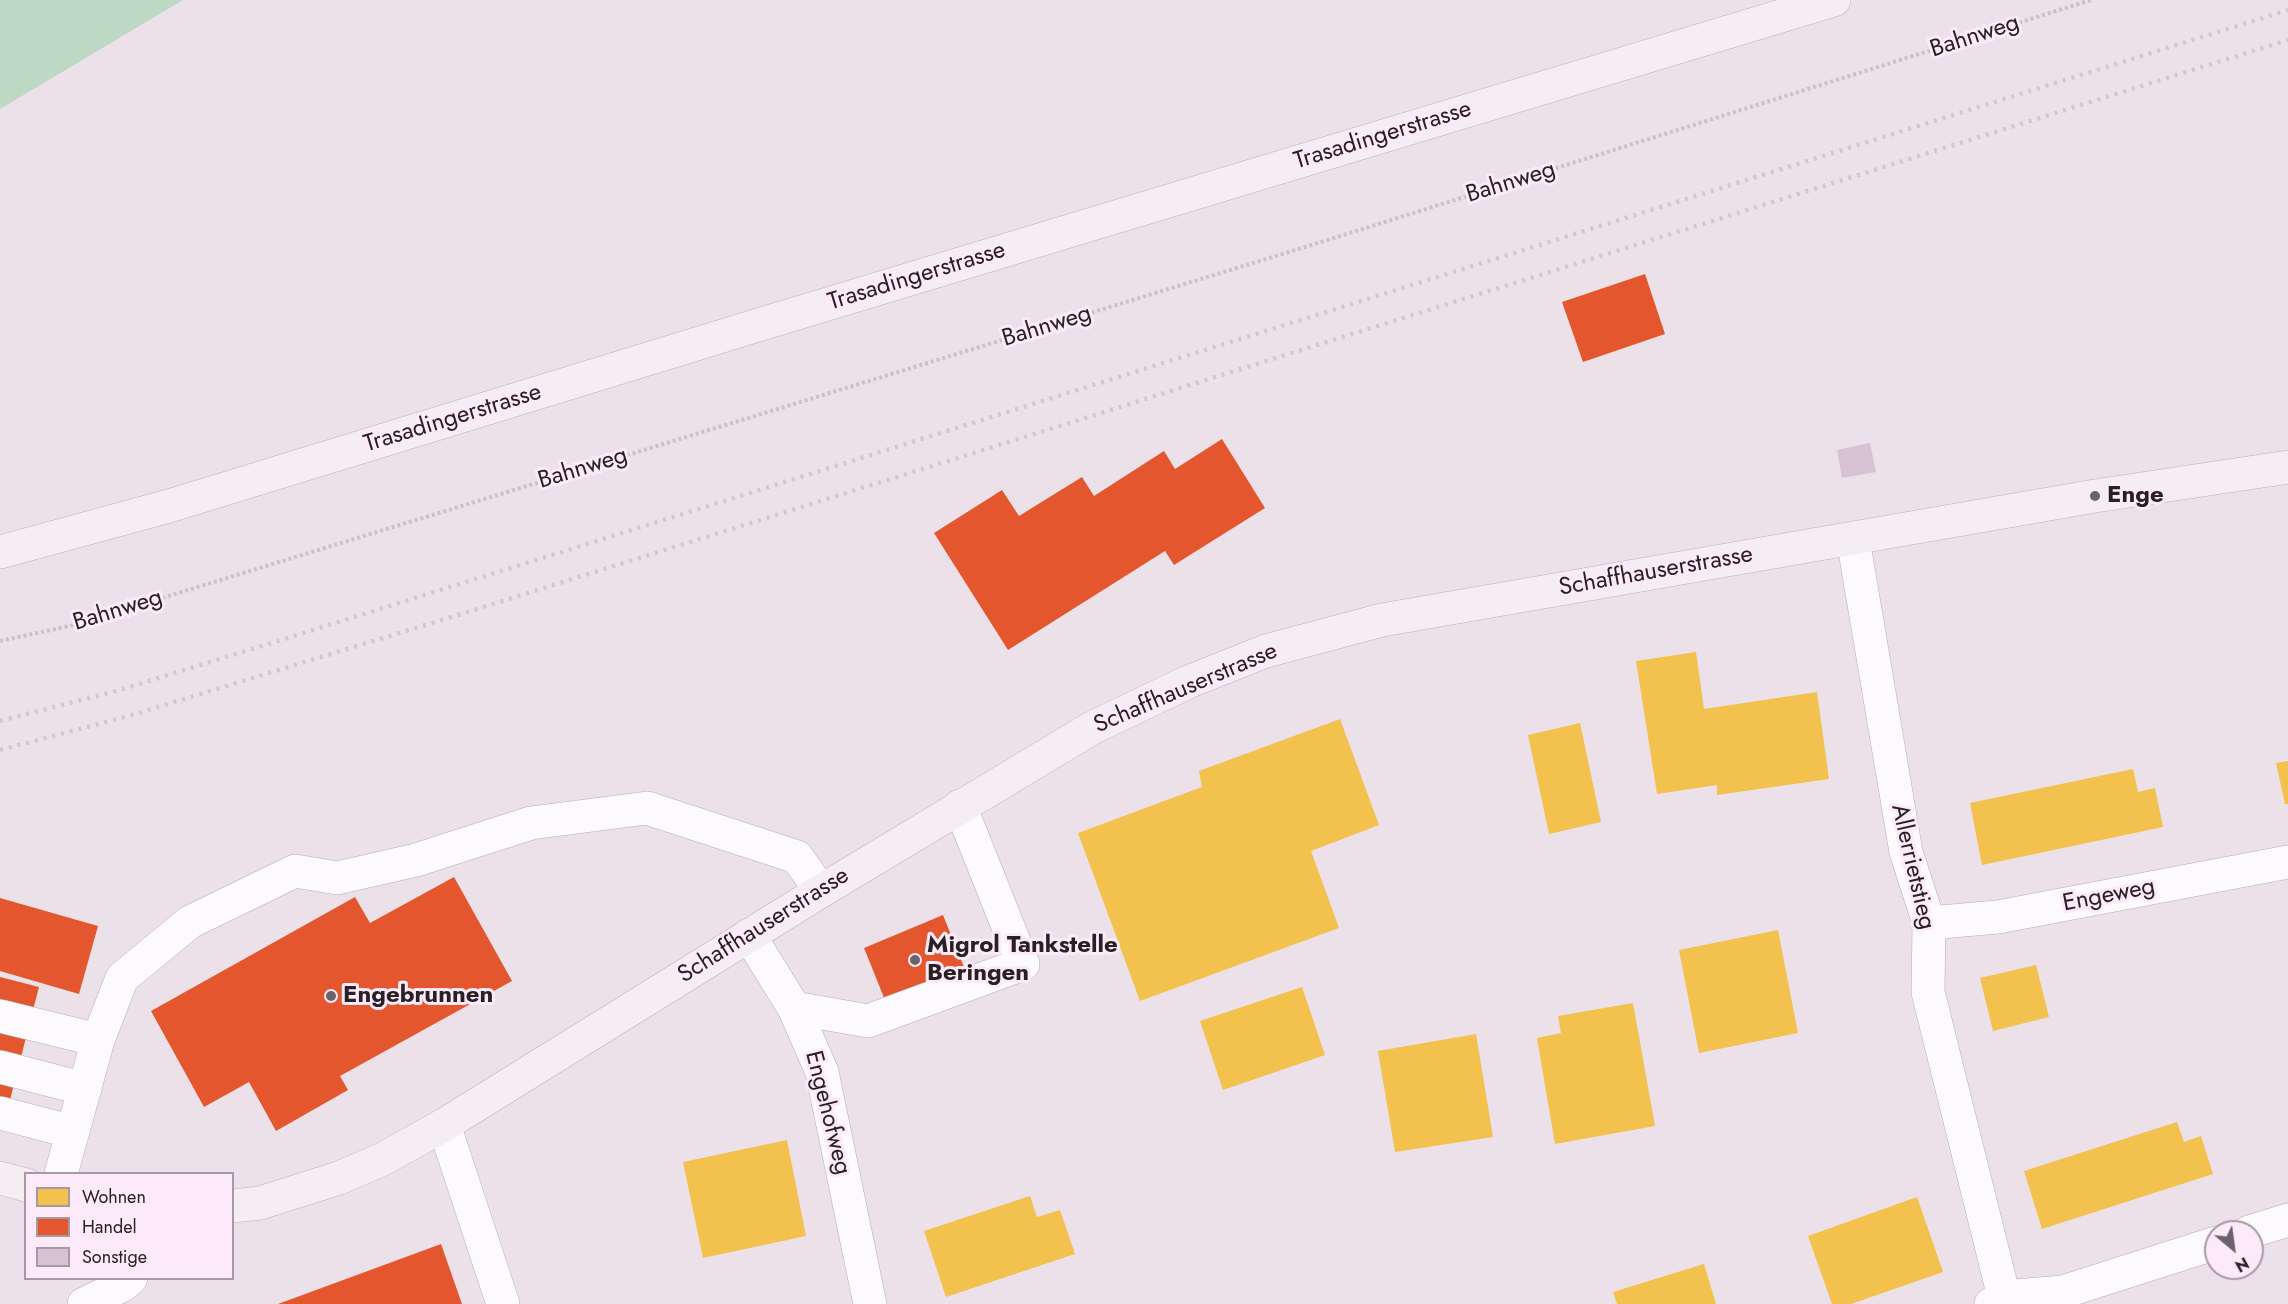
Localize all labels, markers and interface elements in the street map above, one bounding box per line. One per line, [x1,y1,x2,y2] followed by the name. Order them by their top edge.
[1927,9,2023,65] street label: Bahnweg
[1291,95,1475,177] street label: Trasadingerstrasse
[1463,156,1559,210] street label: Bahnweg
[825,236,1009,318] street label: Trasadingerstrasse
[999,300,1095,354] street label: Bahnweg
[361,378,545,460] street label: Trasadingerstrasse
[535,442,631,496] street label: Bahnweg
[2107,482,2164,510] place label: Enge
[2088,489,2102,503] marker: Enge
[1557,541,1755,603] street label: Schaffhauserstrasse
[70,584,166,638] street label: Bahnweg
[1090,637,1282,741] street label: Schaffhauserstrasse
[1884,802,1940,932] street label: Allerrietstieg
[673,862,855,990] street label: Schaffhauserstrasse
[2060,873,2158,919] street label: Engeweg
[927,932,1118,988] place label: Migrol Tankstelle Beringen
[908,953,922,967] marker: Migrol Tankstelle Beringen
[343,982,493,1010] place label: Engebrunnen
[324,989,338,1003] marker: Engebrunnen
[798,1048,856,1178] street label: Engehofweg
[24,1172,234,1280] legend
[82,1184,146,1210] text: Wohnen
[82,1214,137,1240] text: Handel
[2204,1220,2264,1280] north arrow
[82,1244,147,1270] text: Sonstige
[2231,1251,2253,1278] text: N

